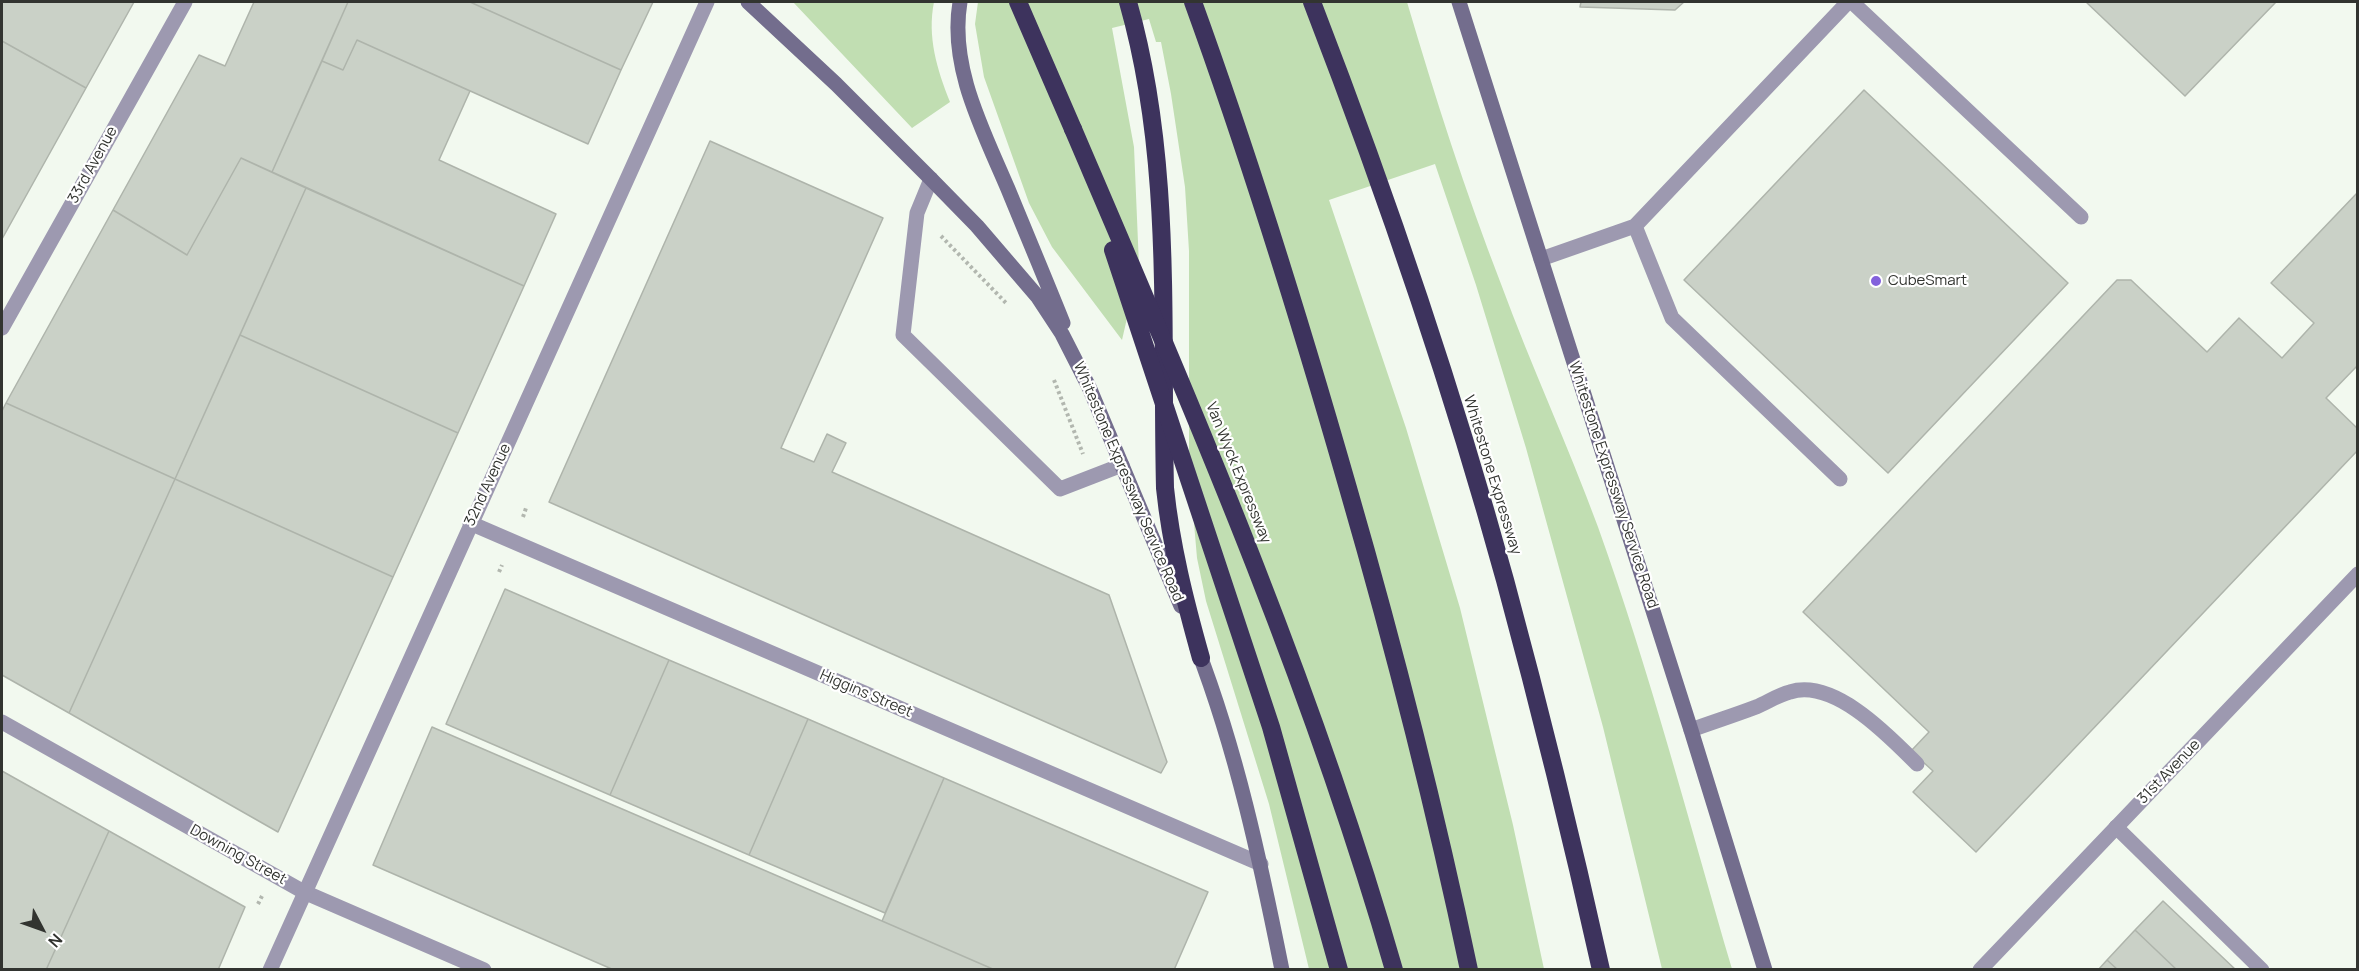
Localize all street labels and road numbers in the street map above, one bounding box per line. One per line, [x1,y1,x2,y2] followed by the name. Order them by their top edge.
[65,123,121,207] street label: 33rd Avenue
[1069,359,1187,605] street label: Whitestone Expressway Service Road
[1564,359,1662,611] street label: Whitestone Expressway Service Road
[1459,393,1525,557] street label: Whitestone Expressway
[1201,400,1275,546] street label: Van Wyck Expressway
[461,441,515,529] street label: 32nd Avenue
[817,666,915,722] street label: Higgins Street
[2134,736,2204,808] street label: 31st Avenue
[187,821,289,889] street label: Downing Street

